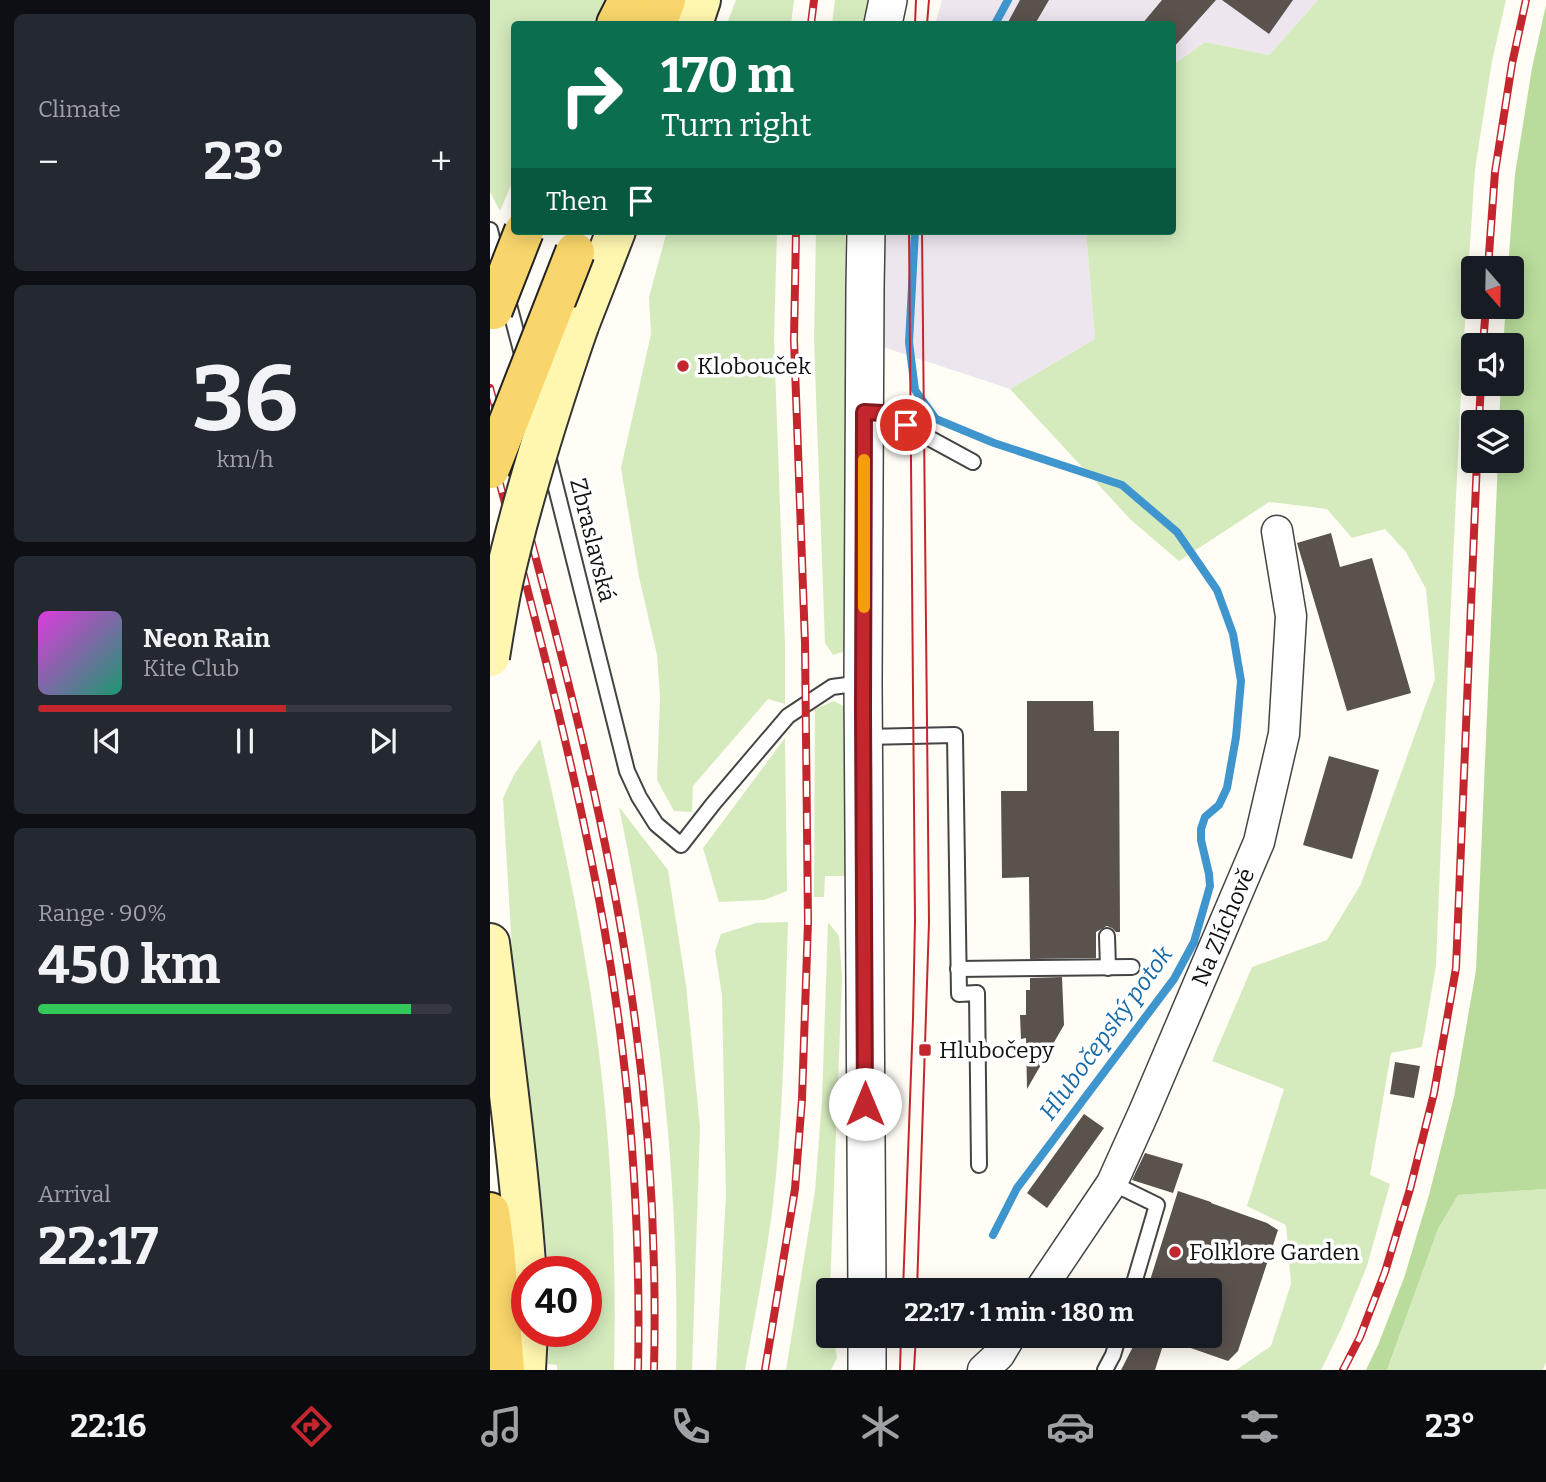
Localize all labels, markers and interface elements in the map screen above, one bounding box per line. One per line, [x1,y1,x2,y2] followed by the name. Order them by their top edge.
[661,46,794,105] text: 170 m
[546,49,637,140] icon: right
[38,95,121,123] text: Climate
[661,106,812,144] text: Turn right
[204,130,286,193] text: 23°
[38,139,59,185] text: −
[430,139,452,185] text: +
[622,182,660,220] icon: arrive
[546,186,608,217] text: Then
[1461,256,1524,318] north arrow
[1461,256,1524,473] map controls
[1461,333,1524,396] button: sound
[192,345,298,454] text: 36
[697,352,811,380] place label: Klobouček
[675,358,691,374] marker: Klobouček
[876,395,936,455] pin
[887,406,925,444] icon: arrive
[1461,410,1524,473] button: layers
[217,445,273,473] text: km/h
[564,475,622,605] street label: Zbraslavská
[143,623,270,654] text: Neon Rain
[143,654,239,682] text: Kite Club
[88,722,126,760] icon: previous
[226,722,264,760] icon: pause
[364,722,402,760] icon: next
[1186,864,1260,990] street label: Na Zlíchově
[38,899,167,927] text: Range · 90%
[38,934,220,997] text: 450 km
[1034,940,1179,1125] water label: Hlubočepský potok
[939,1036,1055,1064] place label: Hlubočepy
[917,1042,933,1058] marker: Hlubočepy
[828,1067,902,1141] position arrow
[38,1180,111,1208] text: Arrival
[38,1215,159,1278] text: 22:17
[1189,1238,1360,1266] place label: Folklore Garden
[1167,1244,1183,1260] marker: Folklore Garden
[511,1256,602,1347] speed limit sign: 40
[904,1297,1134,1328] text: 22:17 · 1 min · 180 m
[287,1402,336,1451] icon: directions
[477,1402,526,1451] icon: music
[666,1402,715,1451] icon: phone
[856,1402,905,1451] icon: climate
[1046,1402,1095,1451] icon: car
[1235,1402,1284,1451] icon: filters
[70,1407,147,1445] text: 22:16
[1425,1407,1476,1445] text: 23°

